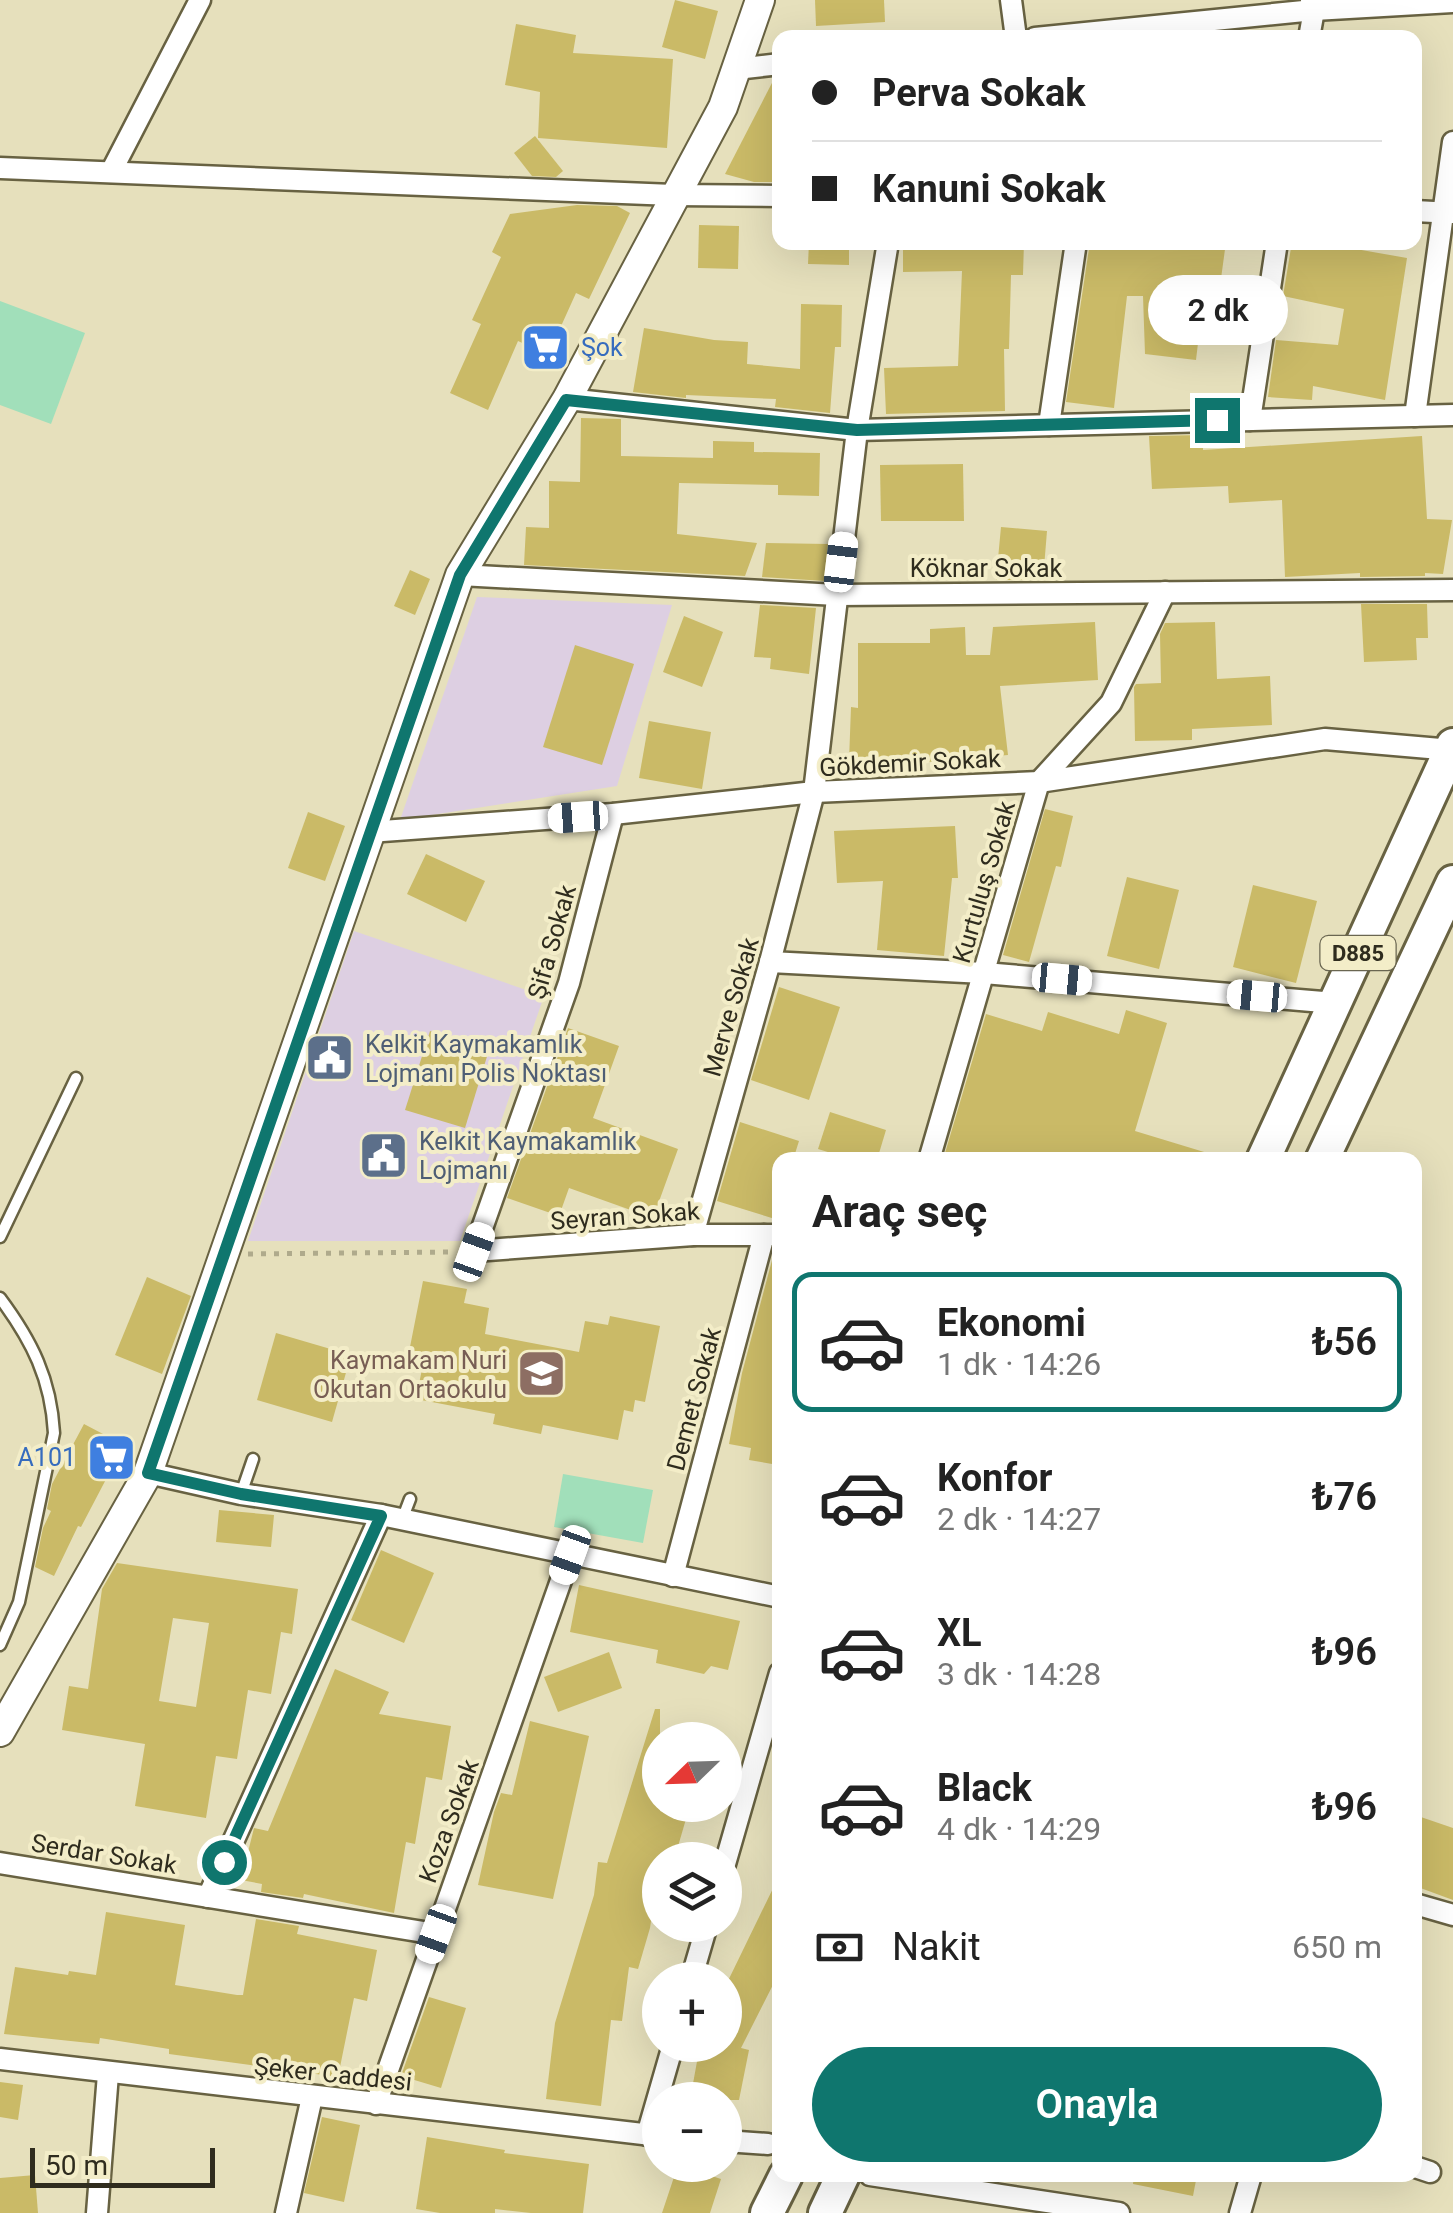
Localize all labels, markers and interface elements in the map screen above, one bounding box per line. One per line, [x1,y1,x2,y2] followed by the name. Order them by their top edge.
[872,71,1086,115] text: Perva Sokak
[872,167,1106,211] text: Kanuni Sokak
[1147,275,1287,345] callout: 2 dk
[1187,291,1249,329] text: 2 dk
[520,321,572,373] supermarket icon: Şok
[581,333,623,362] place label: Şok
[1195,398,1240,443] route end
[822,530,860,594] car
[910,554,1063,583] street label: Köknar Sokak
[818,744,1002,782] street label: Gökdemir Sokak
[947,797,1021,966] street label: Kurtuluş Sokak
[547,800,609,834] car
[522,881,582,1002] street label: Şifa Sokak
[697,934,765,1080] street label: Merve Sokak
[1320,936,1396,970] road number: D885
[1031,961,1093,997] car
[1226,978,1288,1014] car
[365,1030,607,1088] place label: Kelkit Kaymakamlık Lojmanı Polis Noktası
[304,1032,356,1084] public building icon: Kelkit Kaymakamlık Lojmanı Polis Noktası
[419,1127,637,1185] place label: Kelkit Kaymakamlık Lojmanı
[358,1129,410,1181] public building icon: Kelkit Kaymakamlık Lojmanı
[812,1185,988,1238] text: Araç seç
[549,1196,701,1236] street label: Seyran Sokak
[450,1219,498,1285] car
[817,1297,907,1387] icon: car
[937,1301,1086,1345] text: Ekonomi
[1311,1320,1377,1364] text: ₺56
[661,1324,727,1474] street label: Demet Sokak
[937,1345,1101,1383] text: 1 dk · 14:26
[313,1346,507,1404] place label: Kaymakam Nuri Okutan Ortaokulu
[516,1348,568,1400] school or university icon: Kaymakam Nuri Okutan Ortaokulu
[85,1431,137,1483] supermarket icon: A101
[18,1443,76,1472] place label: A101
[817,1452,907,1542] icon: car
[937,1456,1052,1500] text: Konfor
[1311,1475,1377,1519] text: ₺76
[937,1500,1101,1538] text: 2 dk · 14:27
[546,1522,594,1588] car
[817,1607,907,1697] icon: car
[937,1611,982,1655] text: XL
[1311,1630,1377,1674] text: ₺96
[937,1655,1101,1693] text: 3 dk · 14:28
[642,1722,742,1822] north arrow
[642,1722,742,2182] map controls
[413,1755,485,1887] street label: Koza Sokak
[817,1762,907,1852] icon: car
[937,1766,1032,1810] text: Black
[1311,1785,1377,1829] text: ₺96
[937,1810,1101,1848] text: 4 dk · 14:29
[29,1828,179,1880] street label: Serdar Sokak
[202,1840,247,1885] route start
[642,1842,742,1942] button: layers
[412,1901,460,1967] car
[812,1920,867,1975] icon: cash
[892,1925,981,1969] text: Nakit
[1292,1928,1382,1966] text: 650 m
[642,1962,742,2062] button: +
[812,2047,1382,2162] button: Onayla
[253,2051,413,2097] street label: Şeker Caddesi
[642,2082,742,2182] button: −
[30,2143,215,2188] scale bar
[45,2149,108,2182] text: 50 m

